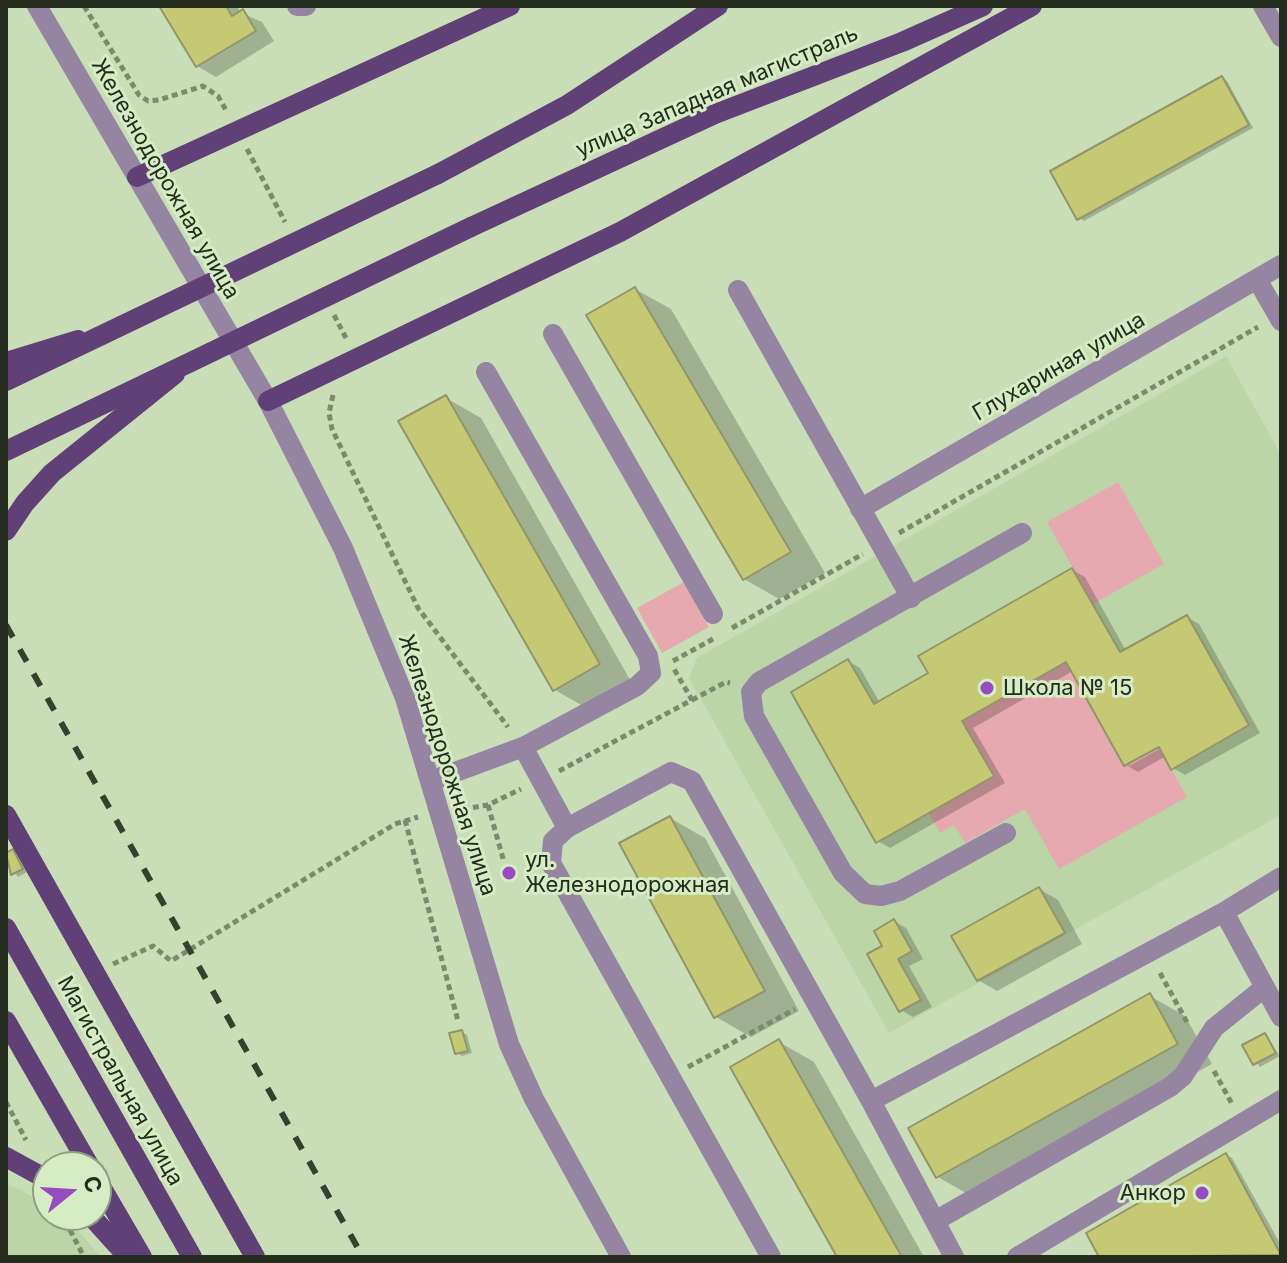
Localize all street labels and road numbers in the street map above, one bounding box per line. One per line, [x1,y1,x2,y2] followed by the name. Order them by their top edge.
[572,20,862,164] street label: улица Западная магистраль
[85,54,245,304] street label: Железнодорожная улица
[968,307,1150,427] street label: Глухариная улица
[392,631,502,899] street label: Железнодорожная улица
[51,972,189,1190] street label: Магистральная улица

